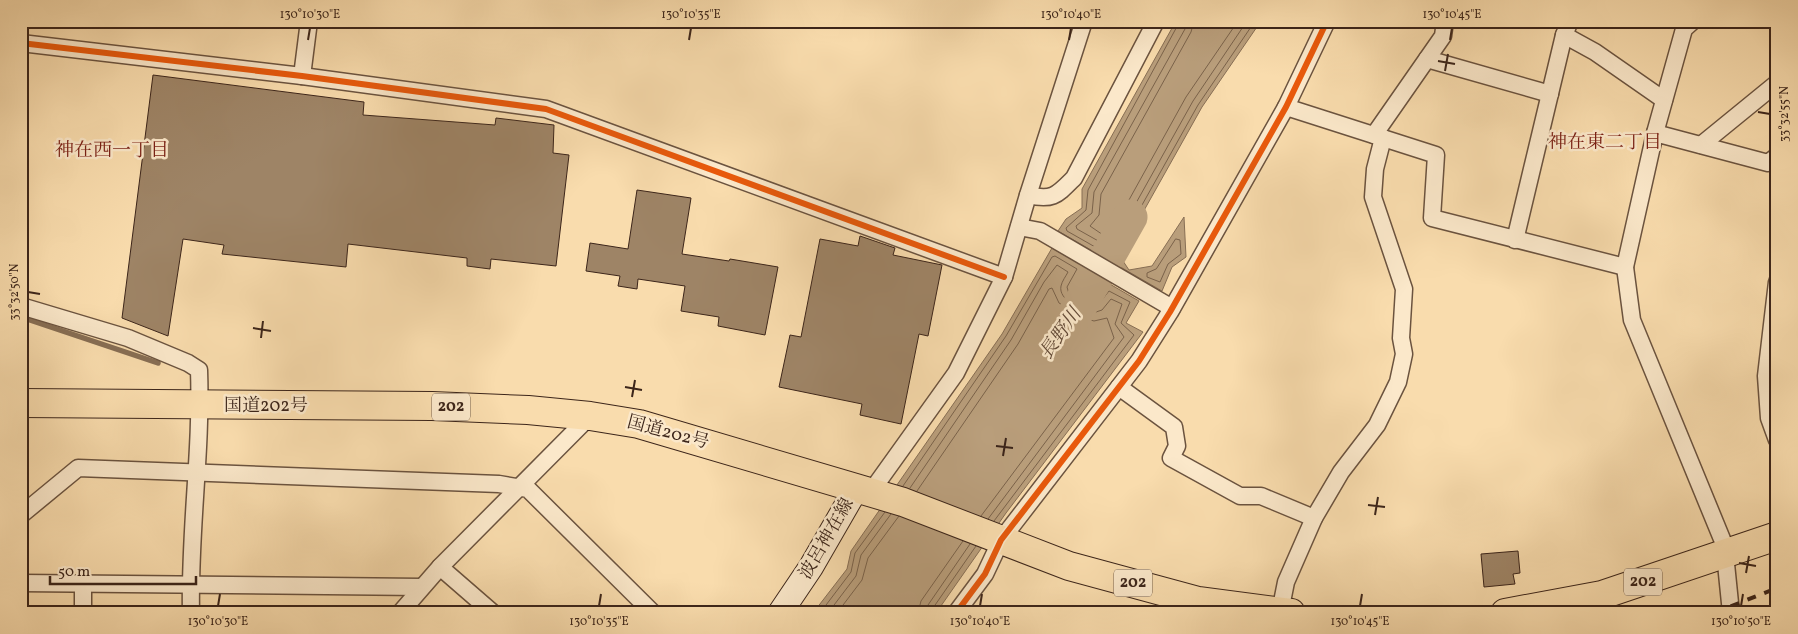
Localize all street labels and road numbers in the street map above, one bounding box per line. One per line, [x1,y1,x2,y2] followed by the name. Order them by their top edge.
[224,394,308,419] street label: 国道202号
[432,394,470,421] road number: 202
[624,410,712,456] street label: 国道202号
[794,494,860,584] street label: 波呂神在線
[1624,568,1662,596] road number: 202
[1114,570,1152,596] road number: 202

